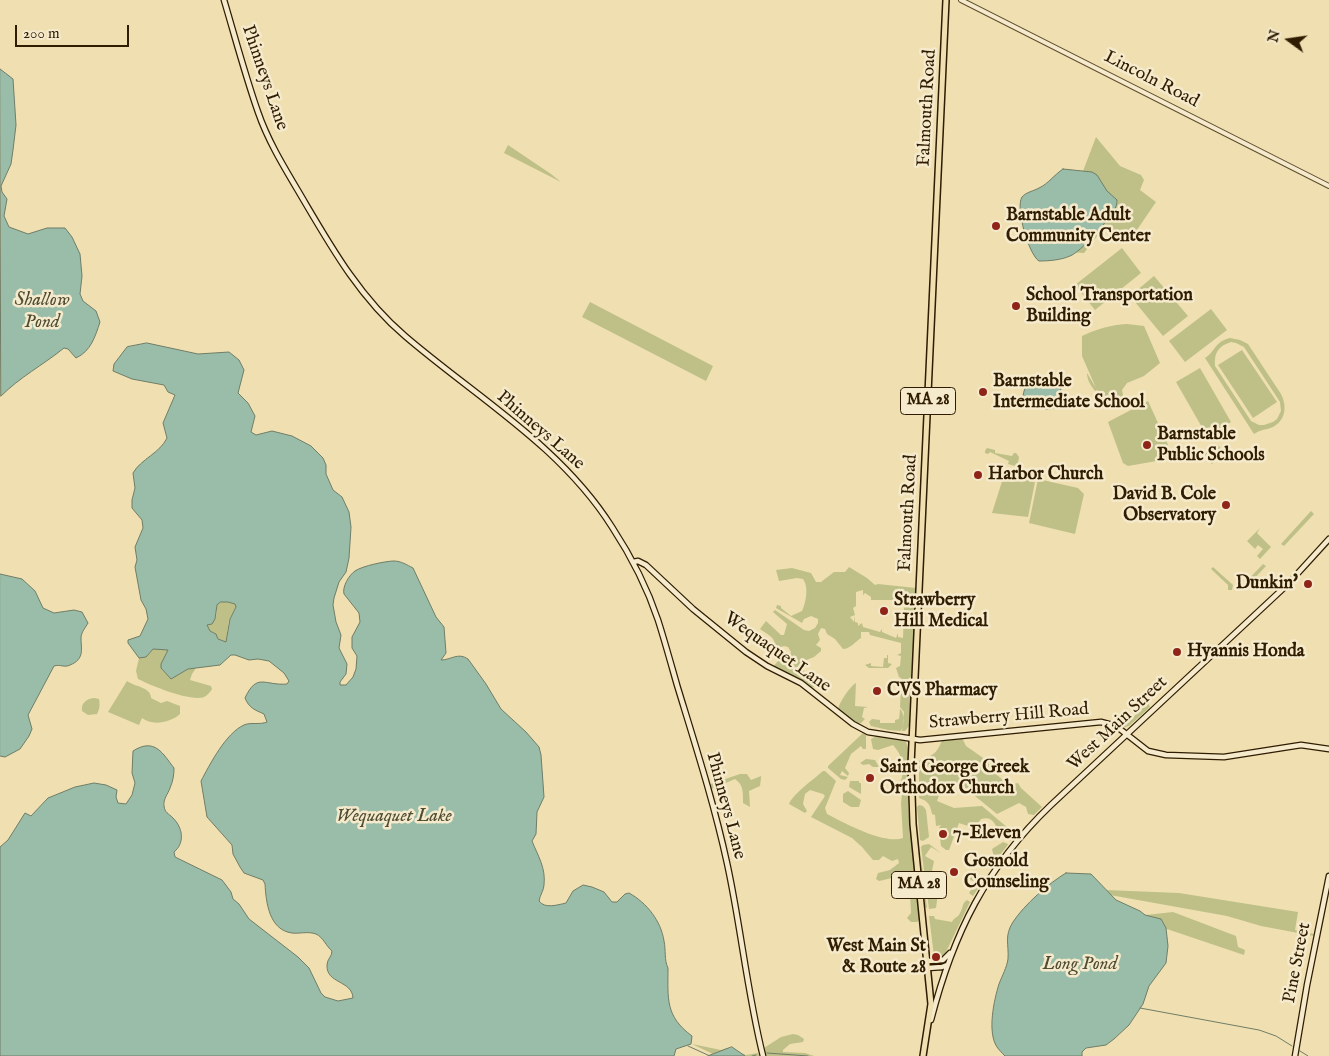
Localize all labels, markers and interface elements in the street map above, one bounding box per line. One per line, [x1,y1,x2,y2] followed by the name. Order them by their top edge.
[18,15,131,47] scale bar
[1264,15,1314,65] north arrow
[236,23,292,133] street label: Phinneys Lane
[23,24,60,43] text: 200 m
[1264,28,1285,44] text: N
[1100,47,1202,113] street label: Lincoln Road
[914,49,942,167] street label: Falmouth Road
[1006,205,1151,248] place label: Barnstable Adult Community Center
[990,220,1002,232] marker: Barnstable Adult Community Center
[1026,285,1193,328] place label: School Transportation Building
[15,290,69,334] water label: Shallow Pond
[1010,300,1022,312] marker: School Transportation Building
[993,371,1145,414] place label: Barnstable Intermediate School
[977,386,989,398] marker: Barnstable Intermediate School
[491,387,589,475] street label: Phinneys Lane
[900,388,956,414] road number: MA 28
[1157,424,1265,466] place label: Barnstable Public Schools
[1141,439,1153,451] marker: Barnstable Public Schools
[895,454,923,572] street label: Falmouth Road
[988,464,1103,486] place label: Harbor Church
[972,469,984,481] marker: Harbor Church
[1112,484,1216,526] place label: David B. Cole Observatory
[1220,499,1232,511] marker: David B. Cole Observatory
[1236,573,1298,595] place label: Dunkin'
[1302,578,1314,590] marker: Dunkin'
[894,590,988,632] place label: Strawberry Hill Medical
[878,605,890,617] marker: Strawberry Hill Medical
[719,608,835,698] street label: Wequaquet Lane
[1187,641,1305,663] place label: Hyannis Honda
[1171,646,1183,658] marker: Hyannis Honda
[1064,672,1172,776] street label: West Main Street
[887,680,997,702] place label: CVS Pharmacy
[871,685,883,697] marker: CVS Pharmacy
[928,699,1090,735] street label: Strawberry Hill Road
[700,750,750,862] street label: Phinneys Lane
[880,757,1029,800] place label: Saint George Greek Orthodox Church
[864,772,876,784] marker: Saint George Greek Orthodox Church
[336,806,452,828] water label: Wequaquet Lake
[953,823,1021,845] place label: 7-Eleven
[937,828,949,840] marker: 7-Eleven
[964,851,1049,894] place label: Gosnold Counseling
[948,866,960,878] marker: Gosnold Counseling
[892,872,946,898] road number: MA 28
[1280,921,1316,1005] street label: Pine Street
[827,936,926,979] place label: West Main St & Route 28
[930,951,942,963] marker: West Main St & Route 28
[1043,954,1117,976] water label: Long Pond

